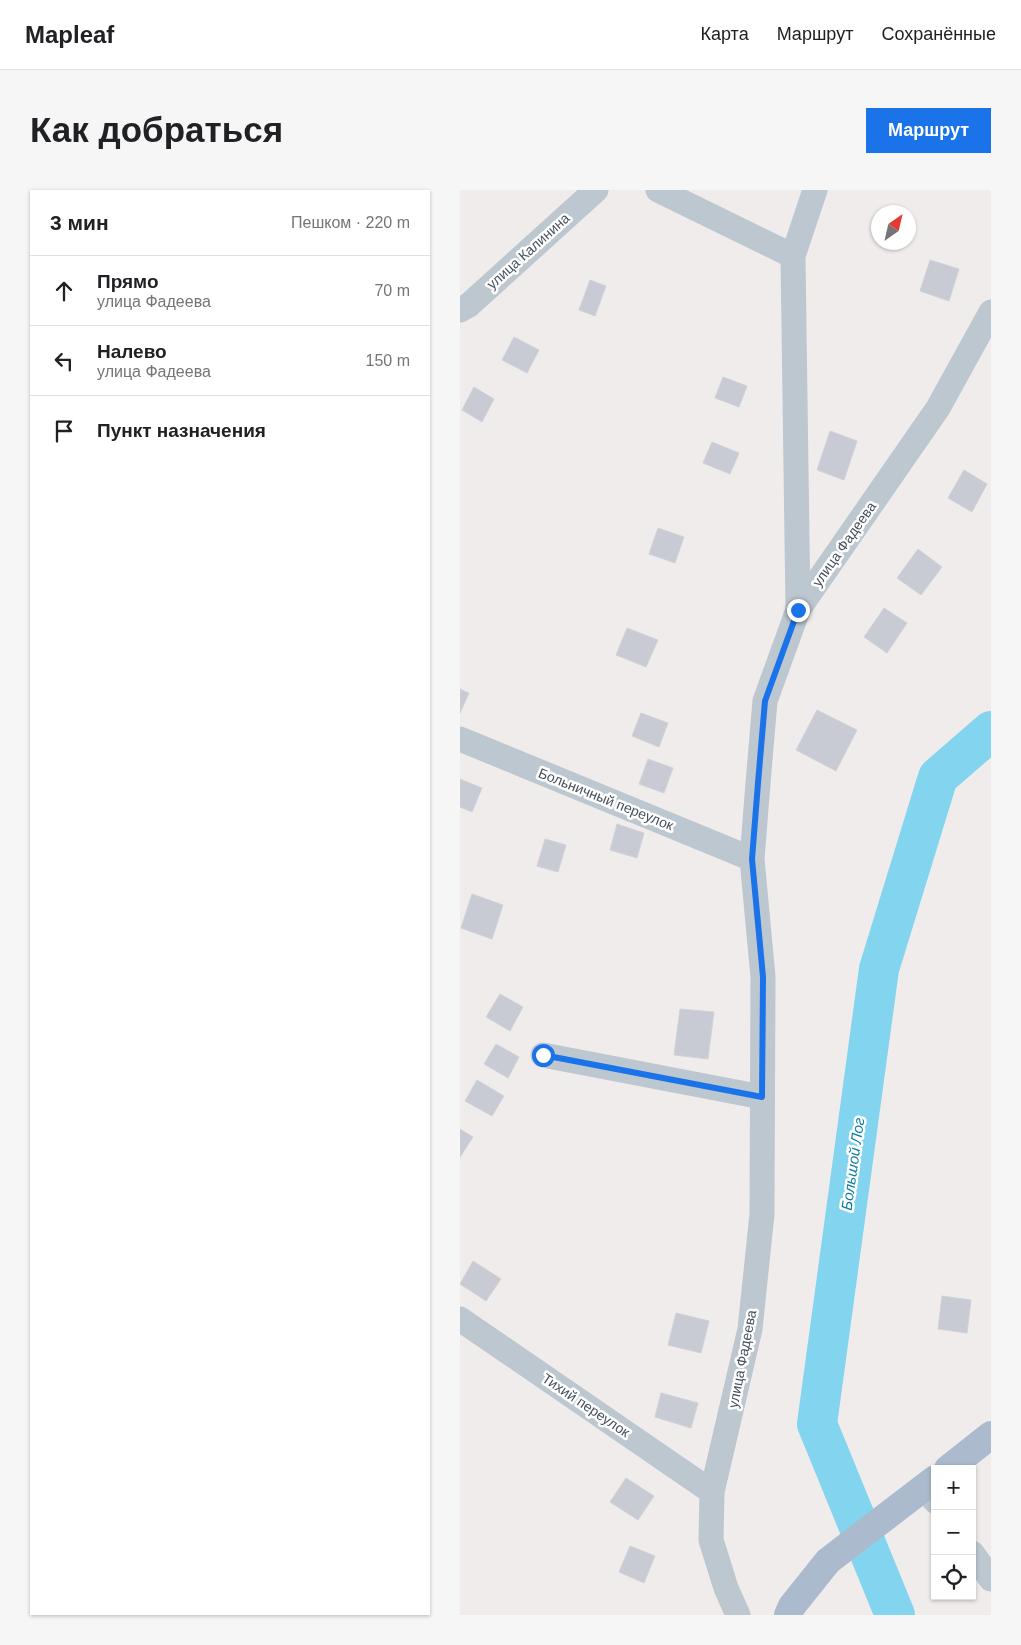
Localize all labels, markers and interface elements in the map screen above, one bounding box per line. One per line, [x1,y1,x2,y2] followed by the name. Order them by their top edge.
[25,21,114,48] text: Mapleaf
[701,24,749,44] text: Карта
[777,24,853,44] text: Маршрут
[881,24,996,44] text: Сохранённые
[866,108,991,153] button: Маршрут
[30,110,283,149] text: Как добраться
[871,205,916,250] north arrow
[483,210,573,292] street label: улица Калинина
[50,211,109,234] text: 3 мин
[291,214,410,231] text: Пешком · 220 m
[97,271,159,292] text: Прямо
[50,277,78,305] icon: ahead
[374,282,410,299] text: 70 m
[97,293,211,310] text: улица Фадеева
[97,341,167,362] text: Налево
[50,347,78,375] icon: left
[366,352,410,369] text: 150 m
[97,363,211,380] text: улица Фадеева
[50,417,78,445] icon: arrive
[97,420,266,441] text: Пункт назначения
[809,498,879,589] street label: улица Фадеева
[787,599,810,622] route end
[536,765,677,834] street label: Больничный переулок
[532,1044,555,1067] route start
[838,1116,868,1211] water label: Большой Лог
[725,1308,759,1409] street label: улица Фадеева
[539,1370,633,1441] street label: Тихий переулок
[931,1465,976,1600] map controls
[931,1465,976,1510] button: +
[931,1510,976,1555] button: −
[931,1555,976,1600] button: locate

